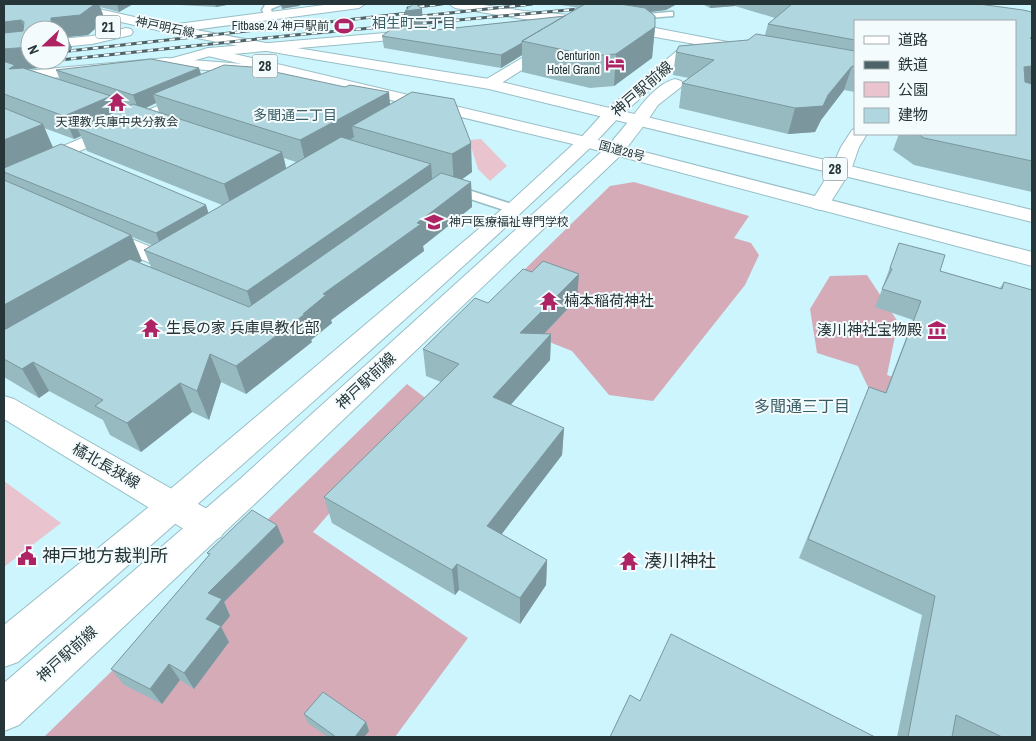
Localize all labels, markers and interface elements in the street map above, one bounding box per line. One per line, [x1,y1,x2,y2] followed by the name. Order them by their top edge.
[134,13,196,41] street label: 神戸明石線
[372,14,456,32] district label: 相生町二丁目
[333,15,355,37] sports icon: Fitbase 24 神戸駅前
[96,16,120,38] road number: 21
[232,18,329,34] place label: Fitbase 24 神戸駅前
[20,20,70,70] north arrow
[854,20,1016,135] legend
[898,29,928,50] text: 道路
[23,43,43,57] text: N
[547,48,600,78] place label: Centurion Hotel Grand
[604,52,626,74] hotel icon: Centurion Hotel Grand
[252,54,278,78] road number: 28
[898,54,928,75] text: 鉄道
[606,56,677,121] street label: 神戸駅前線
[898,79,928,100] text: 公園
[106,91,128,113] temple icon: 天理教 兵庫中央分教会
[898,104,928,125] text: 建物
[253,106,337,124] district label: 多聞通二丁目
[56,114,178,130] place label: 天理教 兵庫中央分教会
[597,137,647,165] street label: 国道28号
[822,157,848,180] road number: 28
[423,211,445,233] school or university icon: 神戸医療福祉専門学校
[449,214,569,230] place label: 神戸医療福祉専門学校
[538,290,560,312] temple icon: 楠本稲荷神社
[564,290,654,311] place label: 楠本稲荷神社
[140,317,162,339] temple icon: 生長の家 兵庫県教化部
[166,317,319,338] place label: 生長の家 兵庫県教化部
[817,319,922,340] place label: 湊川神社宝物殿
[926,319,948,341] museum icon: 湊川神社宝物殿
[331,347,400,414] street label: 神戸駅前線
[754,395,850,417] district label: 多聞通三丁目
[69,438,144,493] street label: 橘北長狭線
[42,543,168,568] place label: 神戸地方裁判所
[16,545,38,567] public building icon: 神戸地方裁判所
[644,548,716,573] place label: 湊川神社
[618,550,640,572] temple icon: 湊川神社
[32,621,102,687] street label: 神戸駅前線

